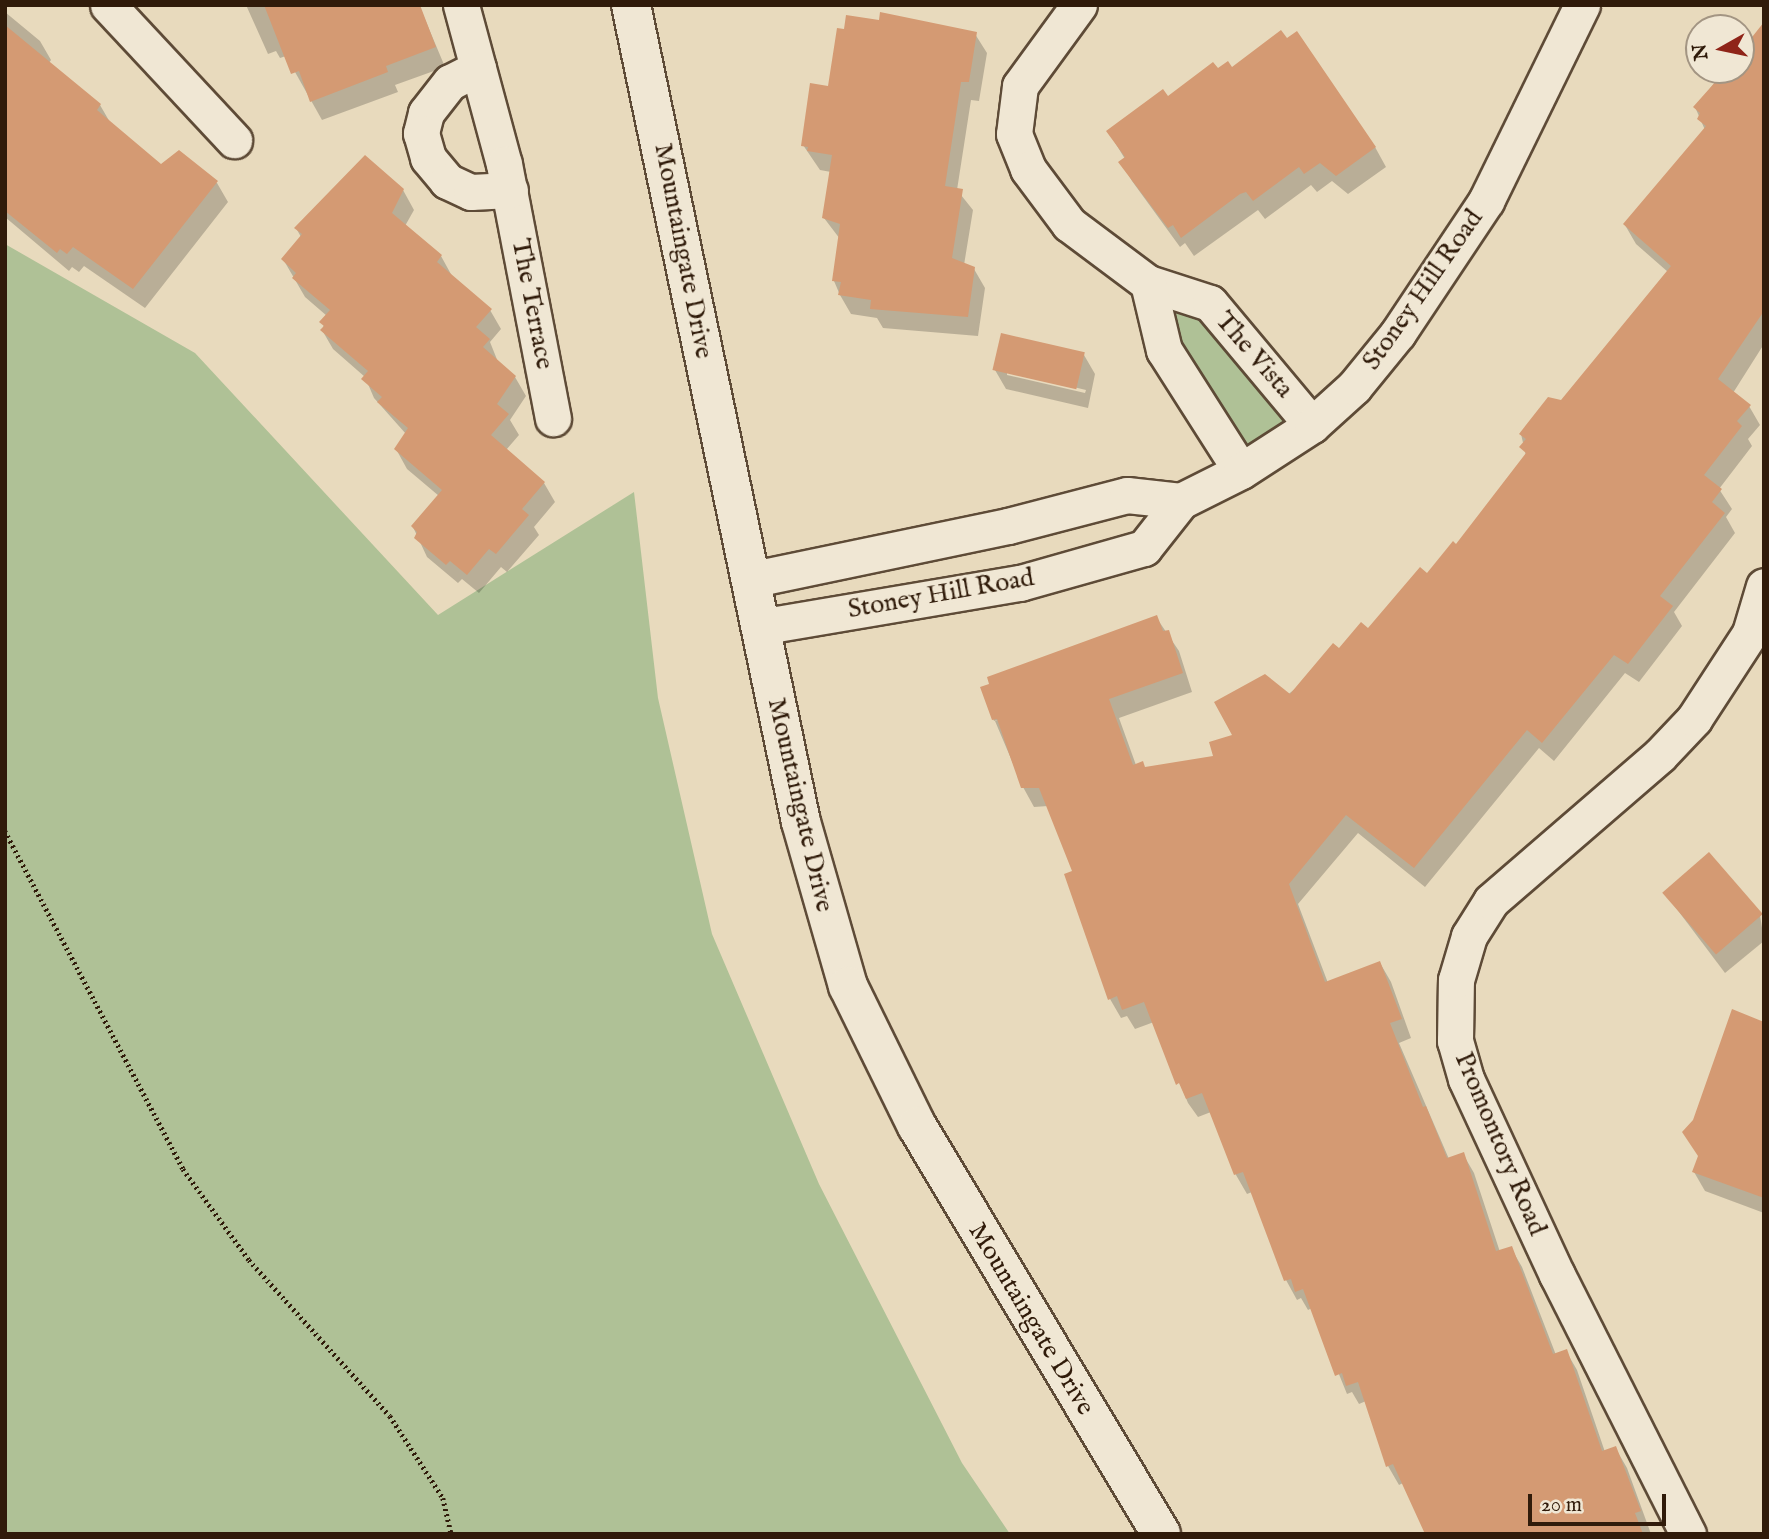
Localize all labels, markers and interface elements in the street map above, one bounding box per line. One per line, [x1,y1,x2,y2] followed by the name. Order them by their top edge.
[1685,14,1755,84] north arrow
[1688,42,1714,62] text: N
[647,141,719,361] street label: Mountaingate Drive
[1356,204,1490,376] street label: Stoney Hill Road
[504,236,560,372] street label: The Terrace
[1208,306,1300,404] street label: The Vista
[846,562,1036,626] street label: Stoney Hill Road
[760,695,840,915] street label: Mountaingate Drive
[1447,1048,1553,1240] street label: Promontory Road
[961,1217,1101,1421] street label: Mountaingate Drive
[1531,1480,1669,1524] scale bar
[1541,1492,1582,1519] text: 20 m

